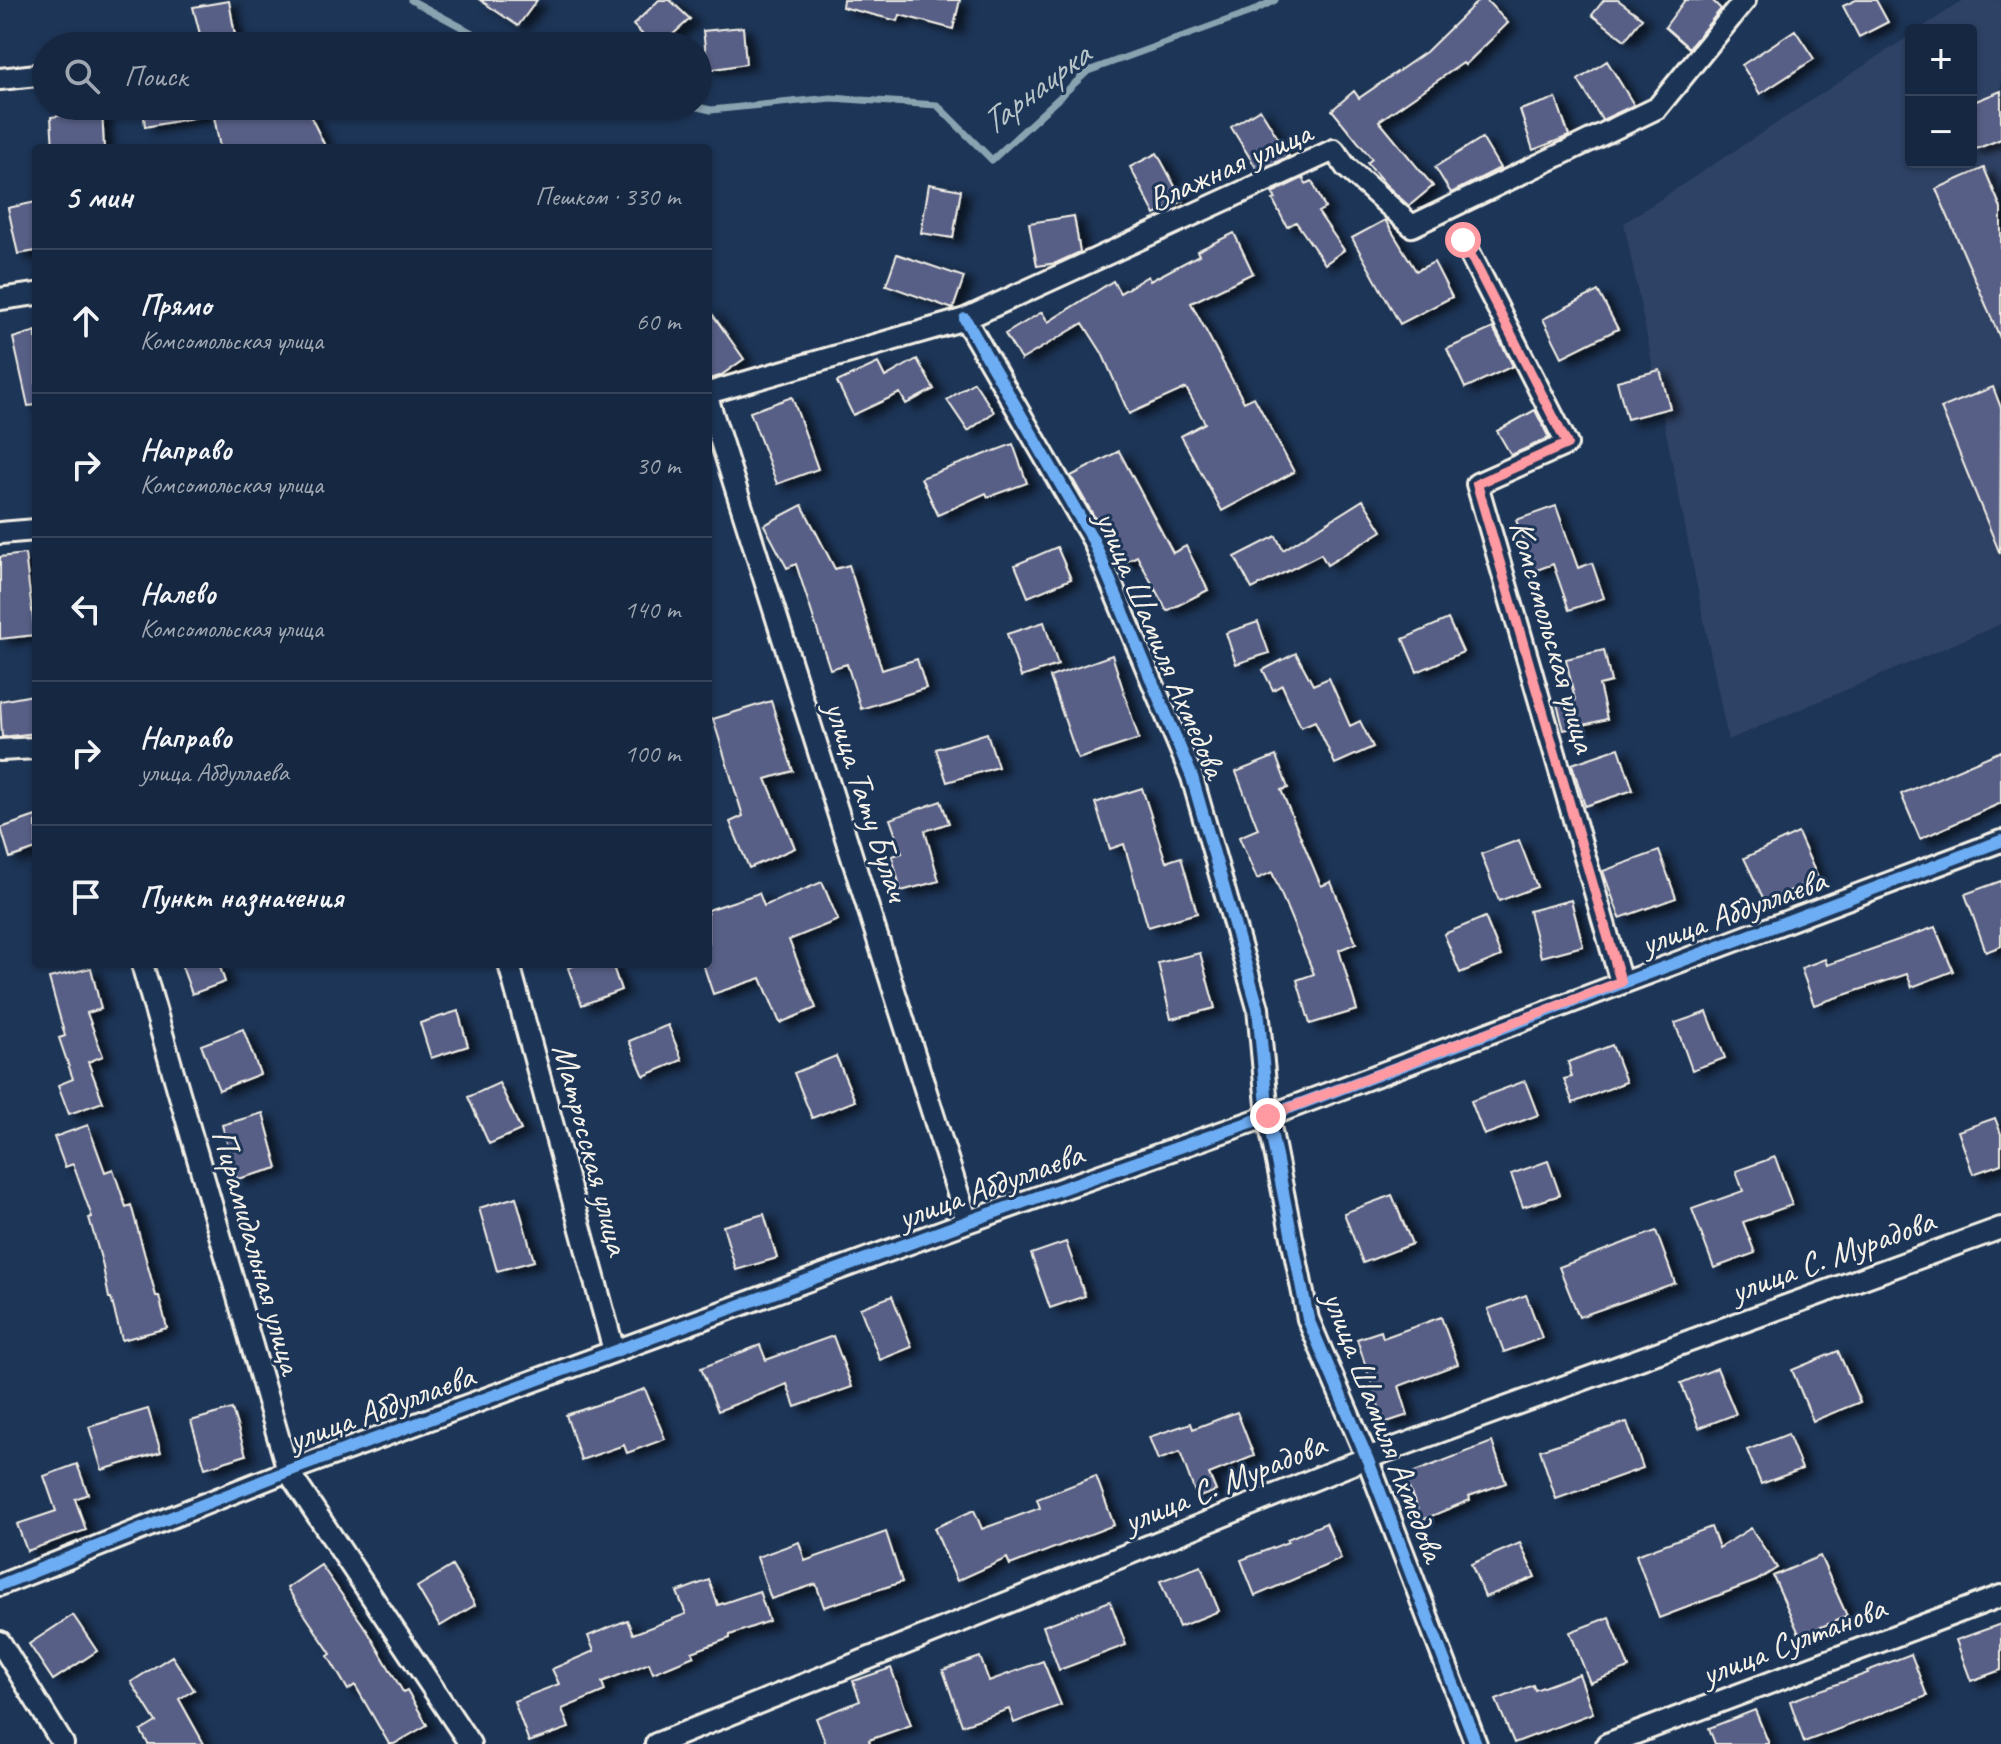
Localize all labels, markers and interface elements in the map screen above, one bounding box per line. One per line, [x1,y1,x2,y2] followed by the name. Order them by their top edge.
[1905,24,1977,168] map controls
[1905,24,1977,96] button: +
[970,30,1102,145] water label: Тарнаирка
[32,32,712,120] search box
[60,54,104,98] icon: search
[124,57,187,95] text: Поиск
[1905,96,1977,168] button: −
[1141,109,1320,221] street label: Влажная улица
[64,175,133,218] text: 5 мин
[535,180,680,213] text: Пешком · 330 m
[1445,222,1481,258] route start
[140,286,211,324] text: Прямо
[64,299,108,343] icon: ahead
[636,305,680,338] text: 60 m
[140,324,323,357] text: Комсомольская улица
[140,430,232,468] text: Направо
[64,443,108,487] icon: right
[636,449,680,482] text: 30 m
[140,468,323,501] text: Комсомольская улица
[1085,502,1238,787] street label: улица Шамиля Ахмедова
[1500,515,1608,759] street label: Комсомольская улица
[140,574,216,612] text: Налево
[64,587,108,631] icon: left
[624,593,680,626] text: 140 m
[140,612,323,645] text: Комсомольская улица
[814,694,921,909] street label: улица Тату Булач
[140,718,232,756] text: Направо
[64,731,108,775] icon: right
[624,737,680,770] text: 100 m
[140,756,289,789] text: улица Абдуллаева
[1632,857,1834,966] street label: улица Абдуллаева
[64,875,108,919] icon: arrive
[140,878,343,916] text: Пункт назначения
[543,1039,641,1261] street label: Матросская улица
[1250,1098,1286,1134] route end
[202,1124,314,1381] street label: Пирамидальная улица
[889,1131,1091,1240] street label: улица Абдуллаева
[1722,1198,1942,1313] street label: улица С. Мурадова
[1312,1283,1457,1570] street label: улица Шамиля Ахмедова
[280,1353,482,1462] street label: улица Абдуллаева
[1115,1422,1333,1543] street label: улица С. Мурадова
[1693,1585,1893,1696] street label: улица Султанова

